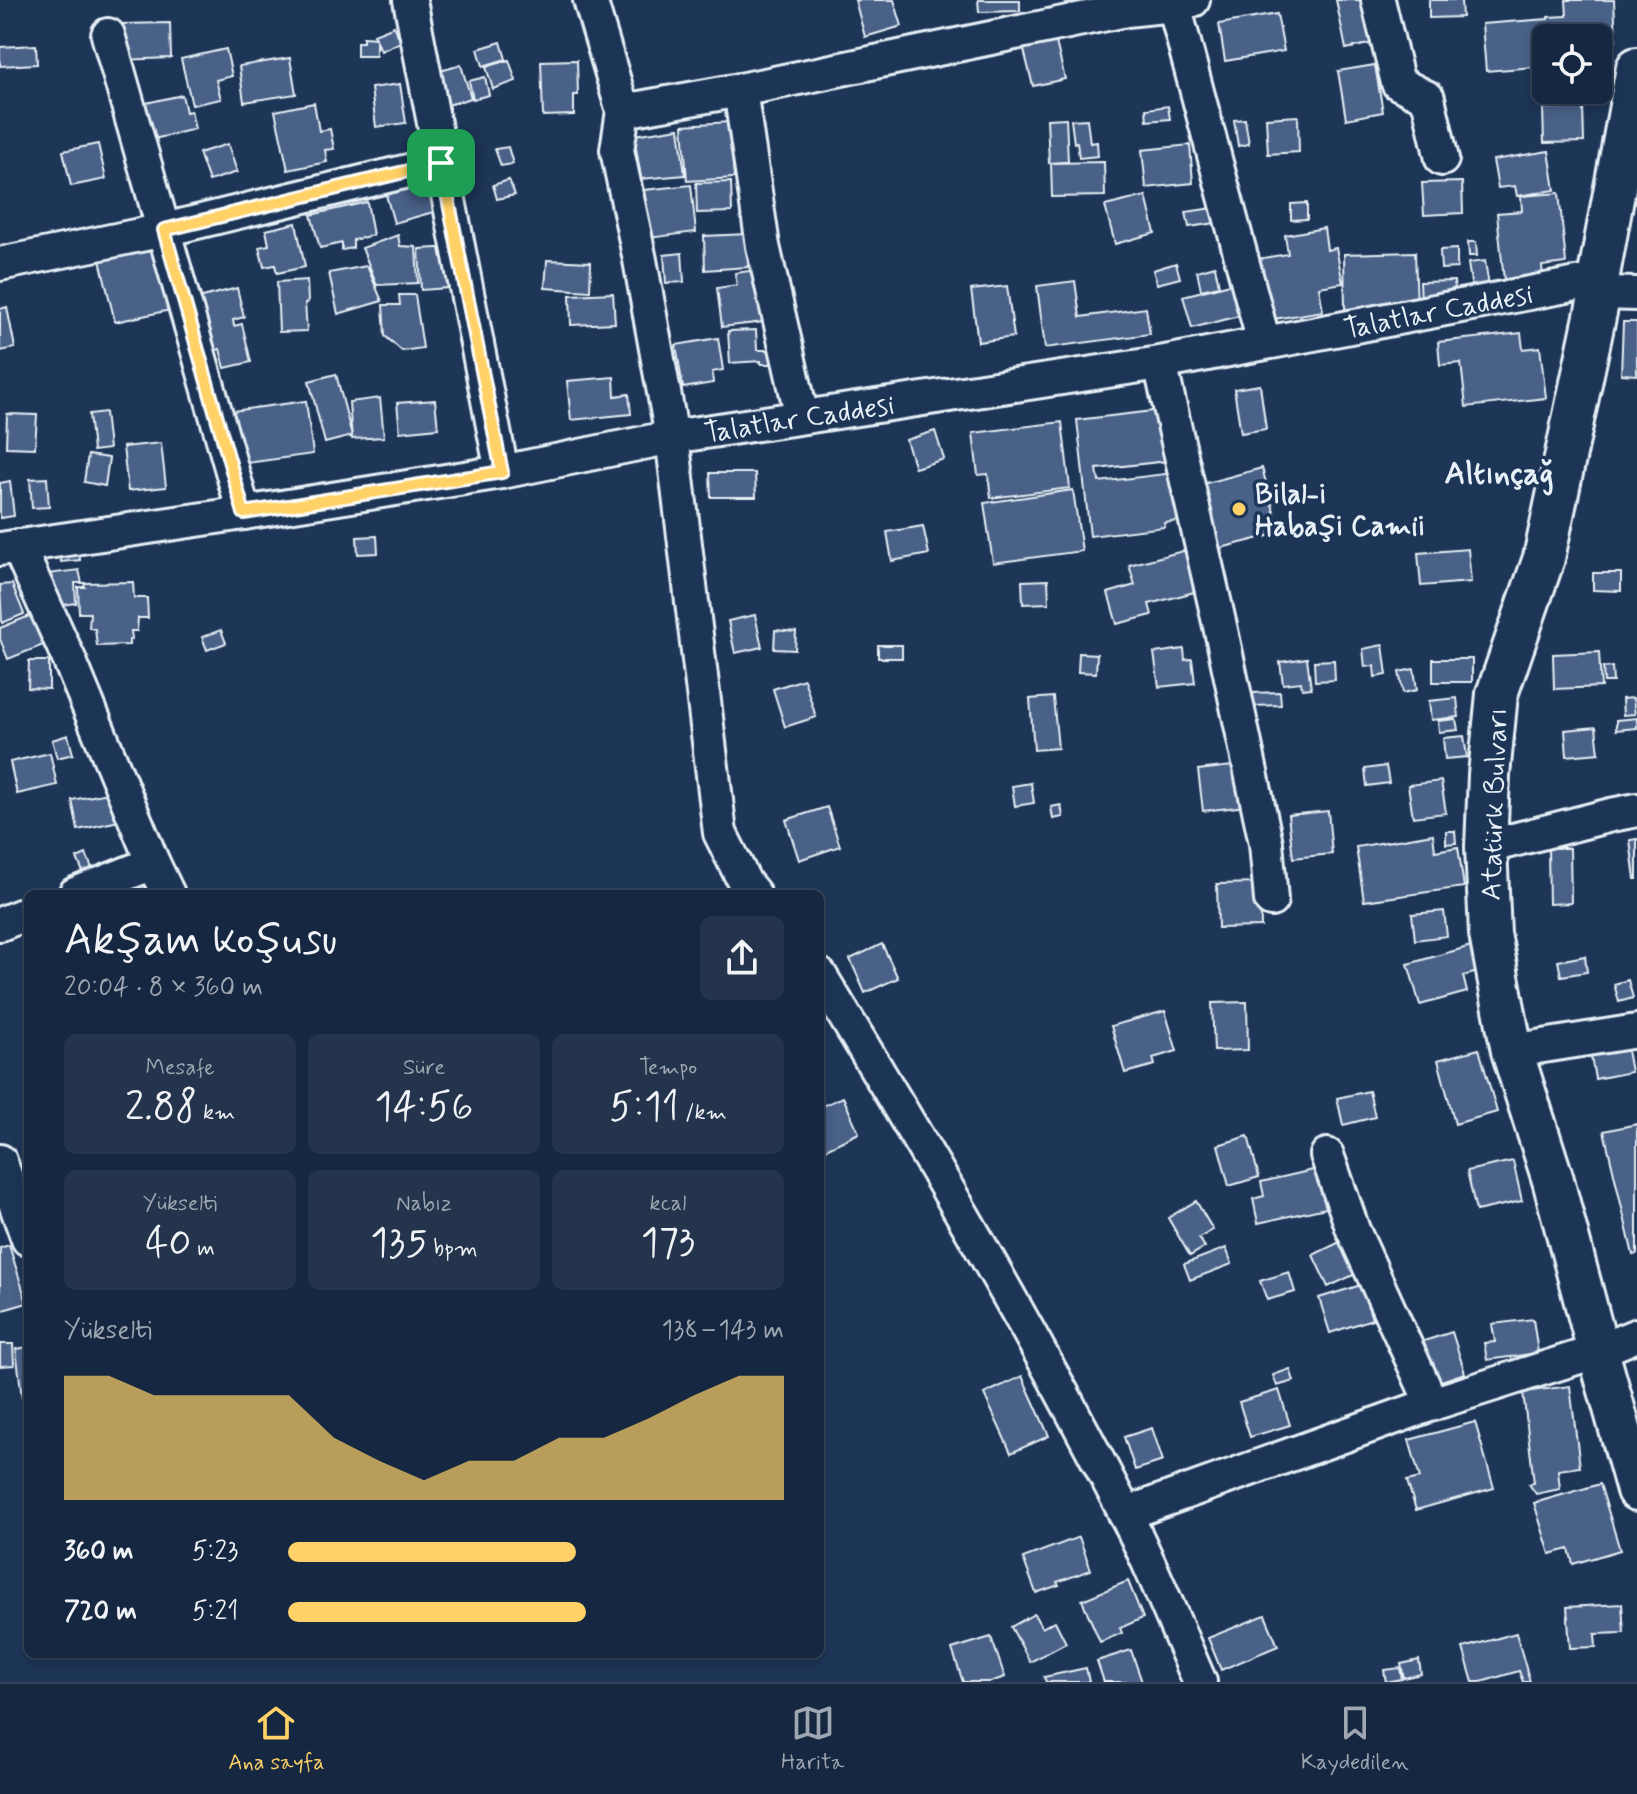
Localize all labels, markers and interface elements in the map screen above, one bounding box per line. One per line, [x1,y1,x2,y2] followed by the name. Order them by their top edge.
[1532,24,1612,104] map controls
[1532,24,1612,104] button: locate
[407,129,475,197] pin
[419,141,463,185] icon: arrive
[1341,277,1536,349] street label: Talatlar Caddesi
[702,388,897,453] street label: Talatlar Caddesi
[1444,453,1554,496] district label: Altınçağ
[1255,477,1425,546] place label: Bilal-i Habaşi Camii
[1230,500,1248,518] marker: Bilal-i Habaşi Camii
[1474,707,1517,901] street label: Atatürk Bulvarı
[64,912,337,970] text: Akşam koşusu
[700,916,784,1000] button: share
[64,971,263,1005] text: 20:04 · 8 × 360 m
[145,1054,215,1082] text: Mesafe
[403,1054,445,1082] text: Süre
[639,1054,697,1082] text: Tempo
[125,1082,197,1134] text: 2.88
[375,1082,473,1134] text: 14:56
[609,1082,679,1134] text: 5:11
[197,1099,235,1127] text: km
[679,1099,727,1127] text: /km
[143,1190,217,1218] text: Yükselti
[396,1190,452,1218] text: Nabız
[650,1190,686,1218] text: kcal
[145,1218,191,1270] text: 40
[370,1218,427,1270] text: 135
[641,1218,695,1270] text: 173
[191,1235,215,1263] text: m
[427,1235,478,1263] text: bpm
[64,1314,152,1348] text: Yükselti
[662,1314,784,1348] text: 138–143 m
[64,1535,133,1569] text: 360 m
[192,1535,238,1569] text: 5:23
[64,1595,137,1629] text: 720 m
[192,1595,238,1629] text: 5:21
[228,1701,324,1777] tab: Ana sayfa
[781,1701,844,1777] tab: Harita
[1301,1701,1409,1777] tab: Kaydedilen

